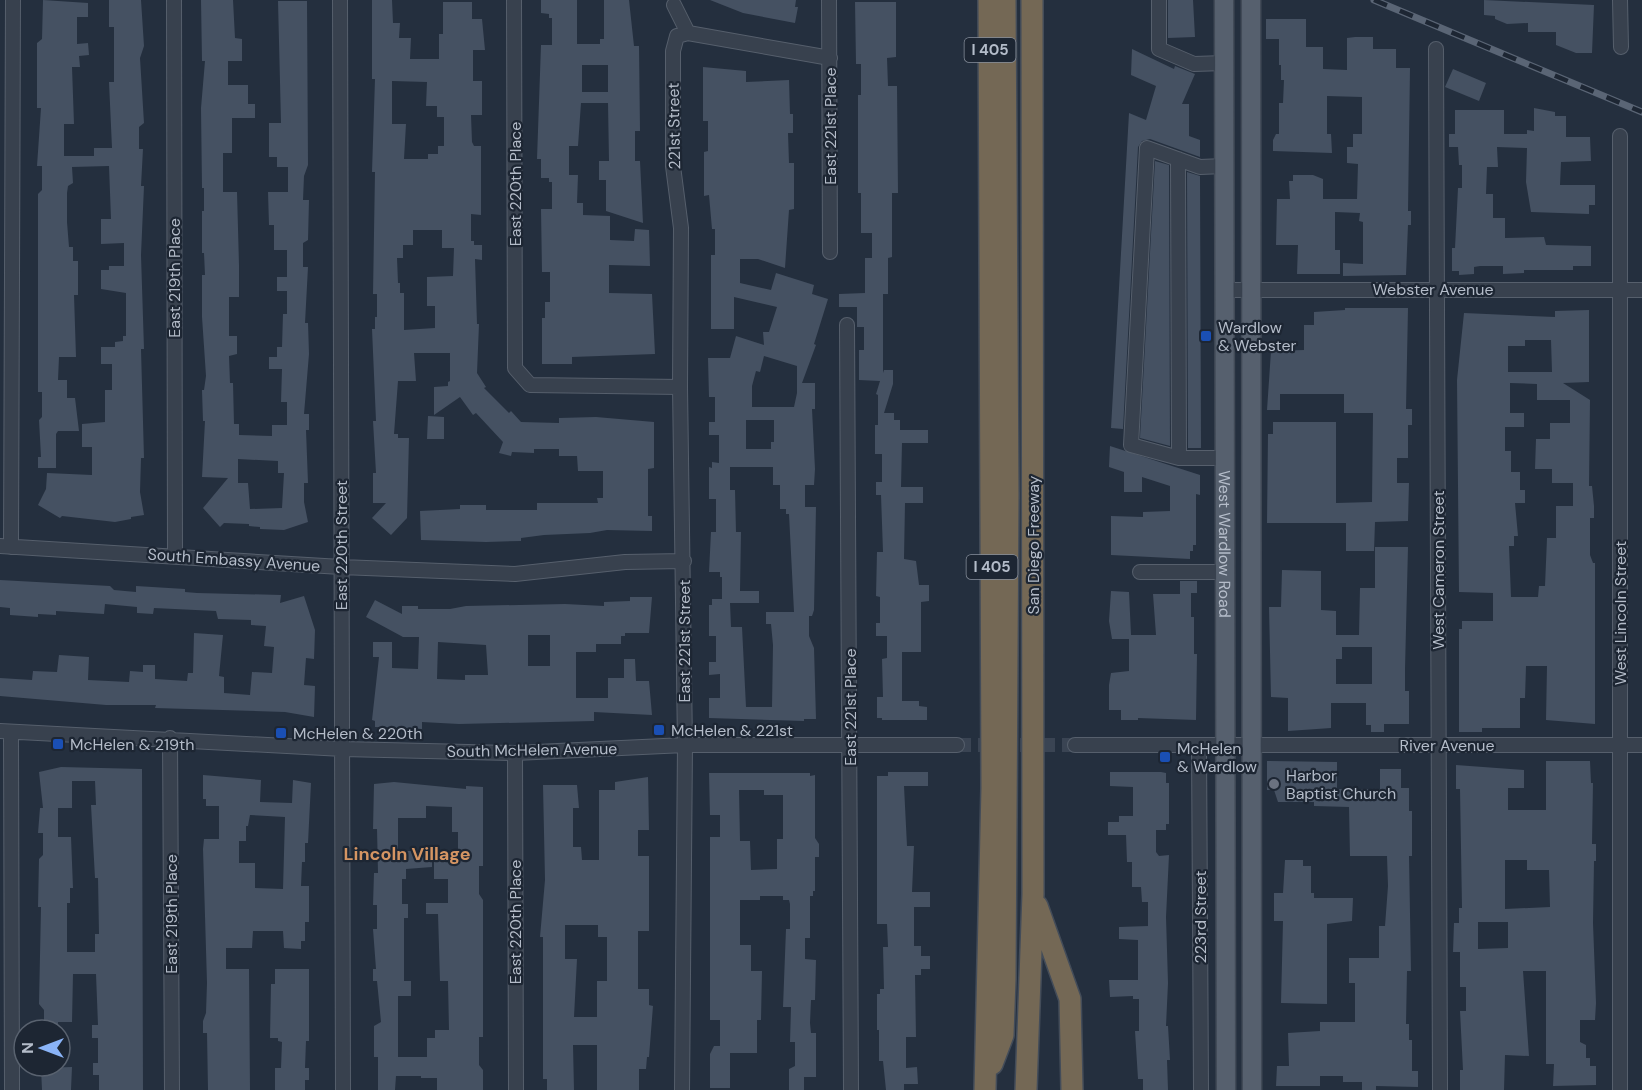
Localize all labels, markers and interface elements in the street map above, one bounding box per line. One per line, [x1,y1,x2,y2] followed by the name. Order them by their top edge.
[964,38,1016,62] road number: I 405
[820,67,841,185] street label: East 221st Place
[663,82,685,170] street label: 221st Street
[505,122,526,246] street label: East 220th Place
[164,218,185,338] street label: East 219th Place
[1372,279,1494,300] street label: Webster Avenue
[1218,317,1297,356] place label: Wardlow & Webster
[1199,329,1213,343] marker: Wardlow & Webster
[1214,470,1236,618] street label: West Wardlow Road
[1023,475,1044,614] street label: San Diego Freeway
[331,480,352,610] street label: East 220th Street
[1428,490,1449,650] street label: West Cameron Street
[1610,541,1631,685] street label: West Lincoln Street
[147,543,321,577] street label: South Embassy Avenue
[966,555,1018,579] road number: I 405
[674,580,695,702] street label: East 221st Street
[840,648,861,766] street label: East 221st Place
[671,720,793,741] place label: McHelen & 221st
[293,723,422,744] place label: McHelen & 220th
[652,723,666,737] marker: McHelen & 221st
[274,726,288,740] marker: McHelen & 220th
[70,734,194,755] place label: McHelen & 219th
[1399,735,1495,756] street label: River Avenue
[51,737,65,751] marker: McHelen & 219th
[446,738,618,762] street label: South McHelen Avenue
[1177,738,1257,777] place label: McHelen & Wardlow
[1158,750,1172,764] marker: McHelen & Wardlow
[1286,765,1396,804] place label: Harbor Baptist Church
[1267,777,1281,791] marker: Harbor Baptist Church
[343,842,471,866] district label: Lincoln Village
[161,854,182,974] street label: East 219th Place
[505,860,526,984] street label: East 220th Place
[1190,870,1211,964] street label: 223rd Street
[12,1018,72,1078] north arrow
[17,1042,38,1054] text: N

